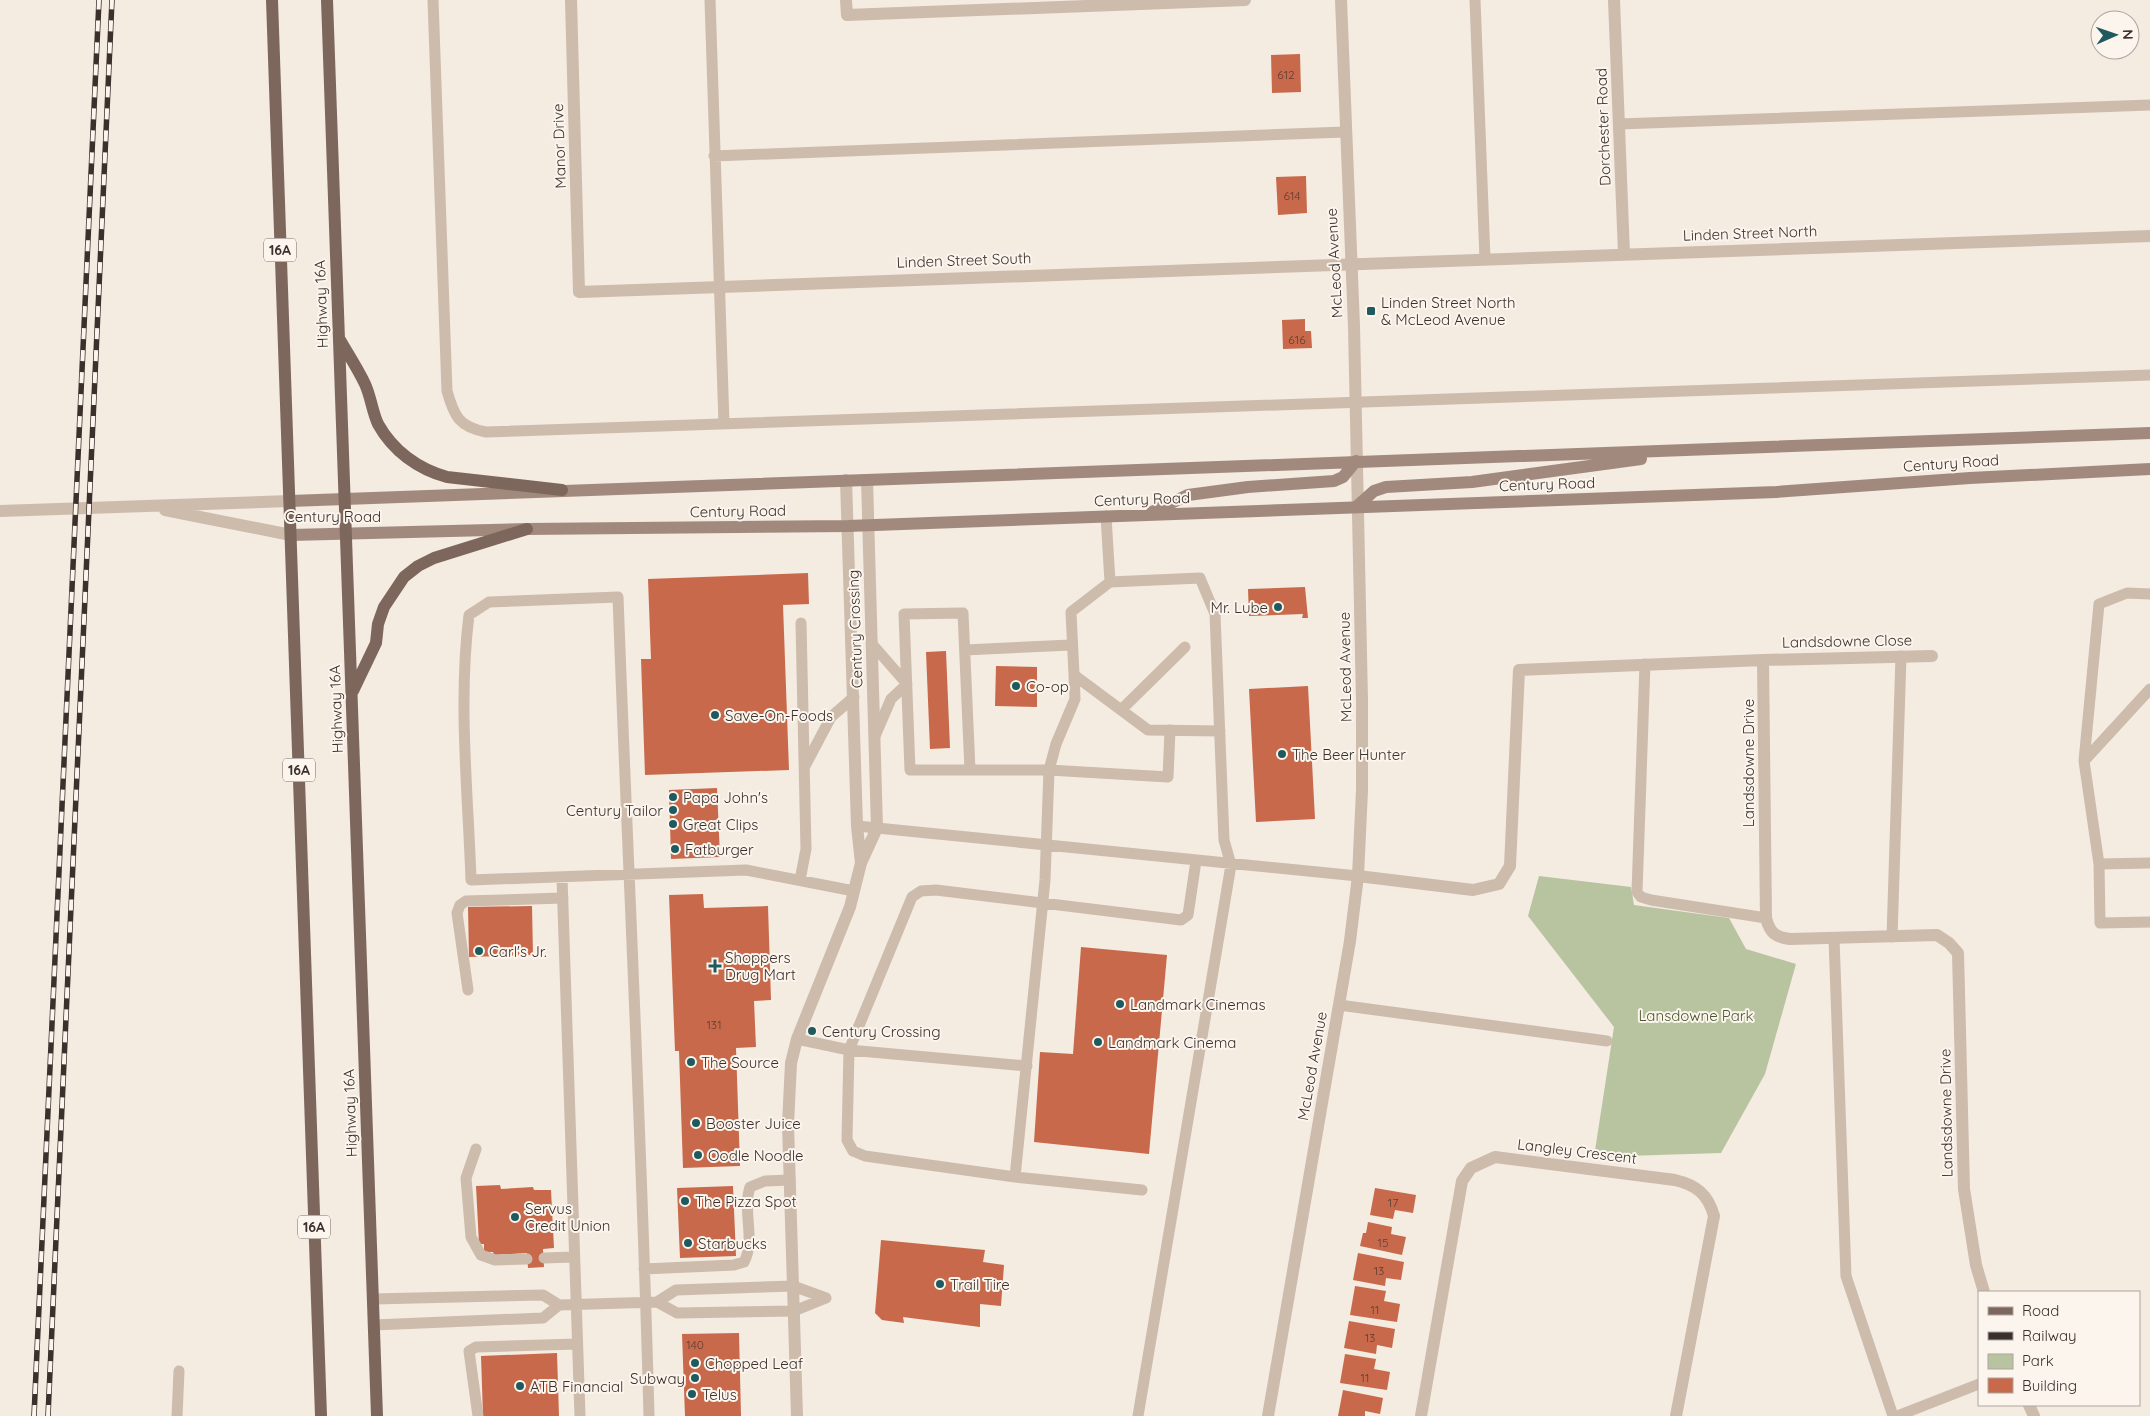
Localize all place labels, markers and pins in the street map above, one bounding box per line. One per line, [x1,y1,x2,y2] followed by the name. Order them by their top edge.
[1381,293,1516,329] place label: Linden Street North & McLeod Avenue
[1365,305,1377,317] marker: Linden Street North & McLeod Avenue
[1211,598,1268,617] place label: Mr. Lube
[1272,601,1284,613] marker: Mr. Lube
[1026,677,1069,696] place label: Co-op
[1010,680,1022,692] marker: Co-op
[725,706,833,725] place label: Save-On-Foods
[709,709,721,721] marker: Save-On-Foods
[1292,745,1406,764] place label: The Beer Hunter
[1276,748,1288,760] marker: The Beer Hunter
[683,788,768,807] place label: Papa John's
[667,791,679,803] marker: Papa John's
[566,801,663,820] place label: Century Tailor
[667,804,679,816] marker: Century Tailor
[683,815,758,834] place label: Great Clips
[667,818,679,830] marker: Great Clips
[685,840,754,859] place label: Fatburger
[669,843,681,855] marker: Fatburger
[489,942,547,961] place label: Carl's Jr.
[473,945,485,957] marker: Carl's Jr.
[725,948,796,984] place label: Shoppers Drug Mart
[709,960,721,972] marker: Shoppers Drug Mart
[1130,995,1265,1014] place label: Landmark Cinemas
[1114,998,1126,1010] marker: Landmark Cinemas
[822,1022,941,1041] place label: Century Crossing
[806,1025,818,1037] marker: Century Crossing
[1108,1033,1236,1052] place label: Landmark Cinema
[1092,1036,1104,1048] marker: Landmark Cinema
[701,1053,779,1072] place label: The Source
[685,1056,697,1068] marker: The Source
[706,1114,801,1133] place label: Booster Juice
[690,1117,702,1129] marker: Booster Juice
[708,1146,804,1165] place label: Oodle Noodle
[692,1149,704,1161] marker: Oodle Noodle
[695,1192,797,1211] place label: The Pizza Spot
[679,1195,691,1207] marker: The Pizza Spot
[525,1199,611,1235] place label: Servus Credit Union
[509,1211,521,1223] marker: Servus Credit Union
[698,1234,767,1253] place label: Starbucks
[682,1237,694,1249] marker: Starbucks
[950,1275,1010,1294] place label: Trail Tire
[934,1278,946,1290] marker: Trail Tire
[705,1354,804,1373] place label: Chopped Leaf
[689,1357,701,1369] marker: Chopped Leaf
[630,1369,685,1388] place label: Subway
[689,1372,701,1384] marker: Subway
[530,1377,624,1396] place label: ATB Financial
[514,1380,526,1392] marker: ATB Financial
[702,1385,737,1404] place label: Telus
[686,1388,698,1400] marker: Telus

